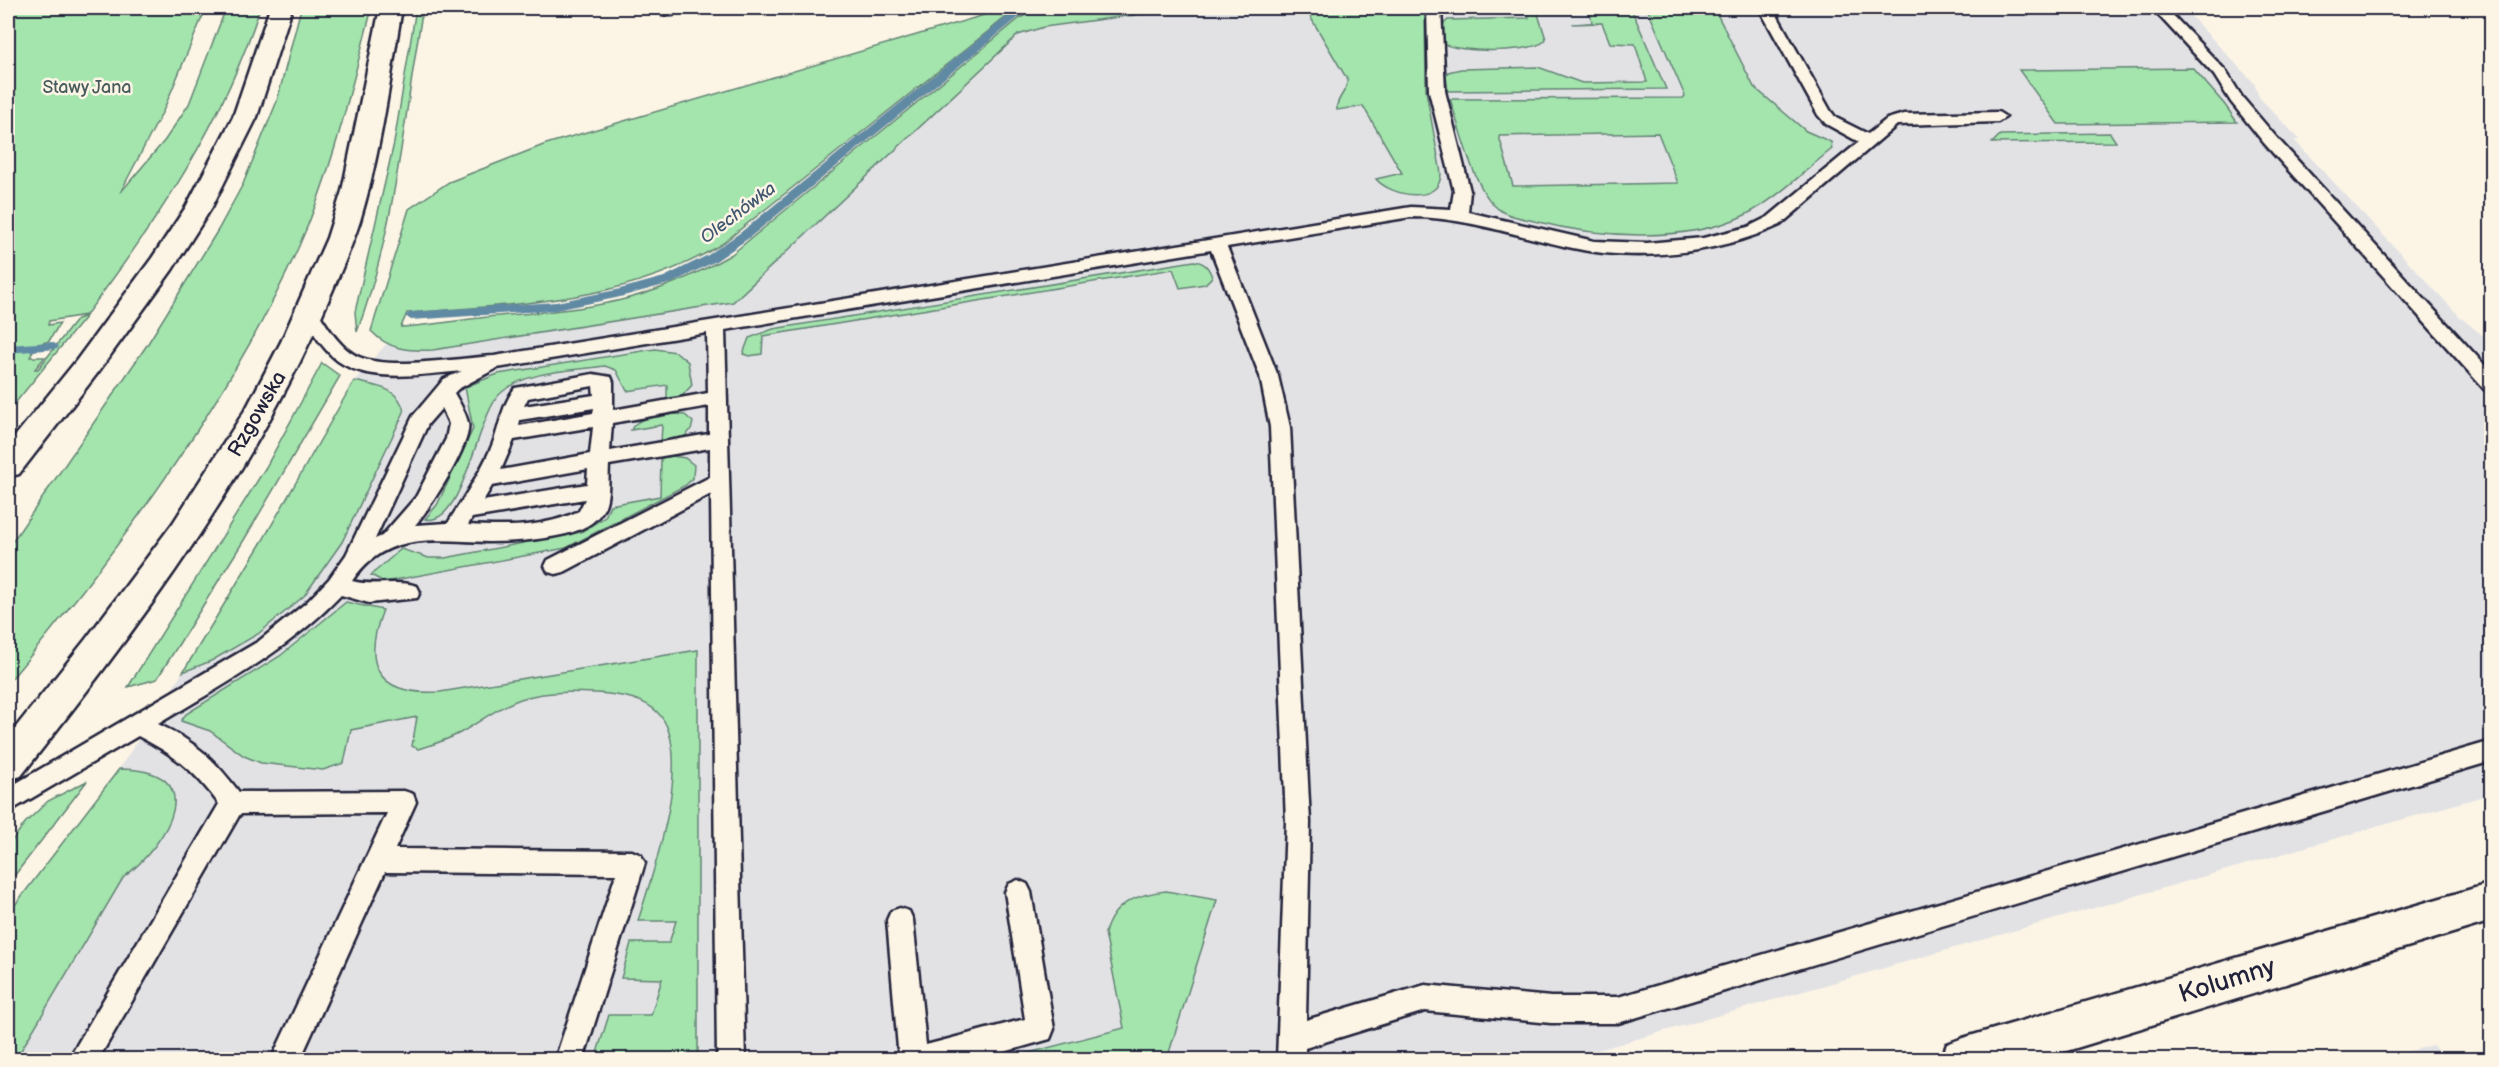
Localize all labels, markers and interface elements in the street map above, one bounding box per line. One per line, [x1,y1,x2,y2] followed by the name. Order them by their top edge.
[42,77,132,98] park label: Stawy Jana
[696,178,780,248] water label: Olechówka
[222,367,292,461] street label: Rzgowska
[2175,952,2279,1010] street label: Kolumny

